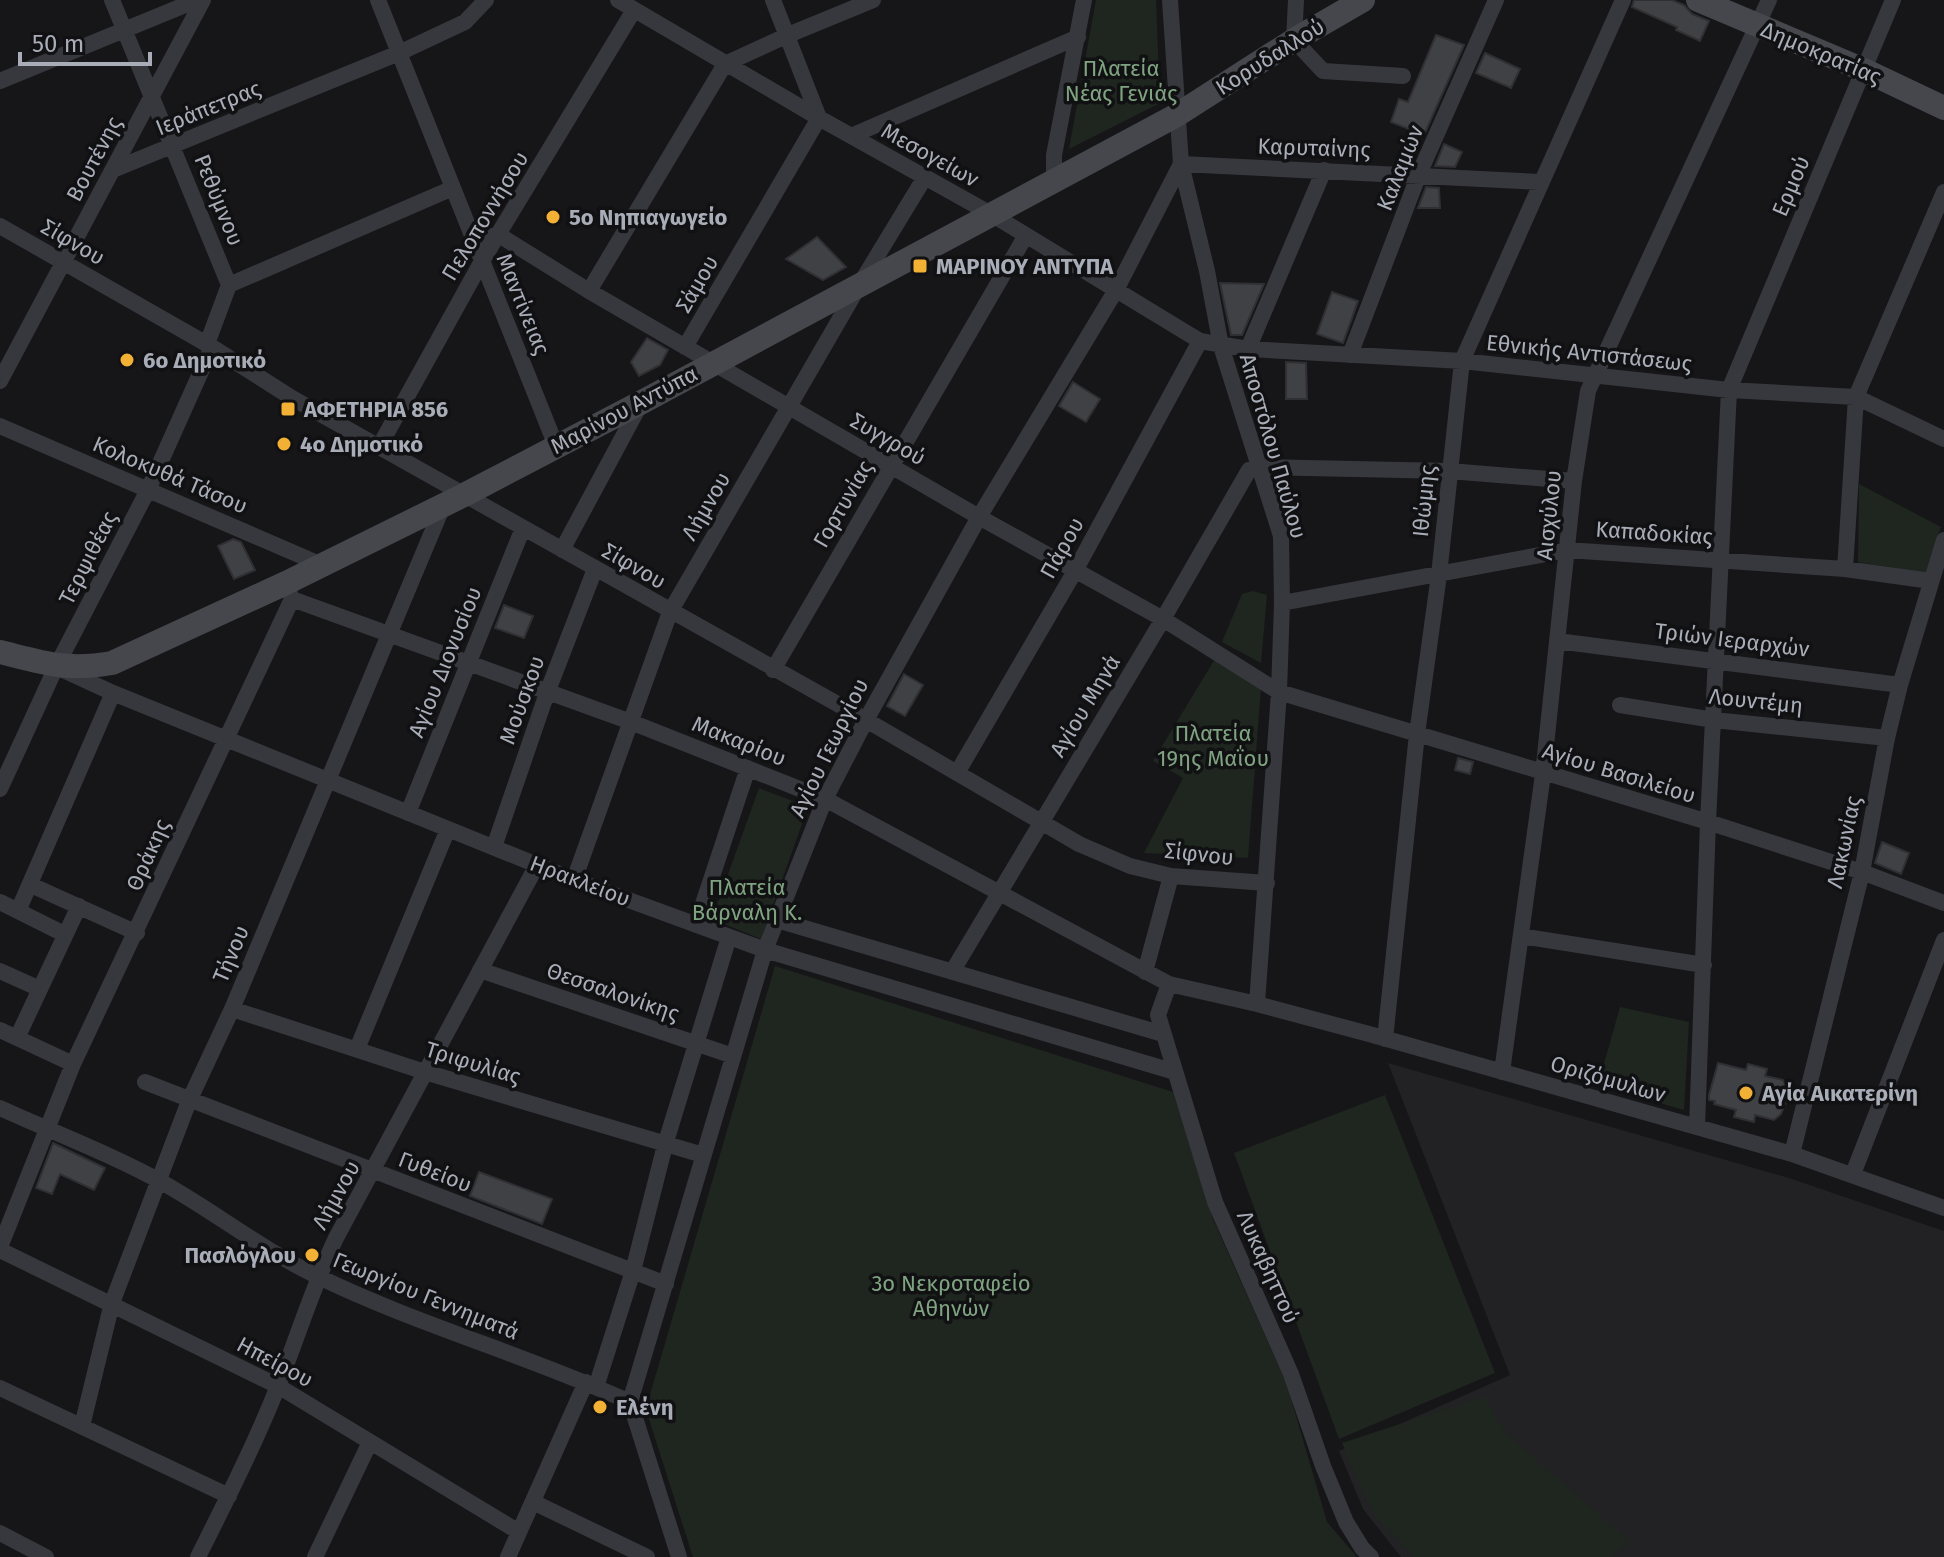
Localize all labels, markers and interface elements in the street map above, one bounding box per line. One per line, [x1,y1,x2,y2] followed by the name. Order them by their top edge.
[1211,13,1329,101] street label: Κορυδαλλού
[20,16,150,66] scale bar
[1757,16,1885,90] street label: Δημοκρατίας
[32,30,84,58] text: 50 m
[1065,55,1177,107] park label: Πλατεία Νέας Γενιάς
[152,75,264,141] street label: Ιεράπετρας
[60,112,128,206] street label: Βουτένης
[877,117,984,193] street label: Μεσογείων
[1371,121,1429,215] street label: Καλαμών
[1257,133,1371,163] street label: Καρυταίνης
[436,146,534,286] street label: Πελοποννήσου
[188,150,250,250] street label: Ρεθύμνου
[1766,152,1816,220] street label: Ερμού
[569,204,727,231] place label: 5ο Νηπιαγωγείο
[544,208,562,226] marker: 5ο Νηπιαγωγείο
[36,213,110,271] street label: Σίφνου
[491,249,555,359] street label: Μαντίνειας
[670,250,724,318] street label: Σάμου
[936,253,1114,280] place label: ΜΑΡΙΝΟΥ ΑΝΤΥΠΑ
[911,257,929,275] marker: ΜΑΡΙΝΟΥ ΑΝΤΥΠΑ
[1485,329,1693,377] street label: Εθνικής Αντιστάσεως
[143,347,266,374] place label: 6ο Δημοτικό
[1234,350,1312,542] street label: Αποστόλου Παύλου
[118,351,136,369] marker: 6ο Δημοτικό
[546,360,702,460] street label: Μαρίνου Αντύπα
[303,396,448,423] place label: ΑΦΕΤΗΡΙΑ 856
[279,400,297,418] marker: ΑΦΕΤΗΡΙΑ 856
[846,407,930,471] street label: Συγγρού
[89,430,251,520] street label: Κολοκυθά Τάσου
[300,431,423,458] place label: 4ο Δημοτικό
[275,435,293,453] marker: 4ο Δημοτικό
[807,456,879,552] street label: Γορτυνίας
[1407,464,1441,538] street label: Ιθώμης
[676,467,736,545] street label: Λήμνου
[1531,469,1567,561] street label: Αισχύλου
[53,507,123,609] street label: Τερψιθέας
[1034,513,1090,583] street label: Πάρου
[1594,515,1714,551] street label: Καπαδοκίας
[597,537,671,595] street label: Σίφνου
[402,583,488,741] street label: Αγίου Διονυσίου
[1653,617,1811,663] street label: Τριών Ιεραρχών
[1044,650,1126,762] street label: Αγίου Μηνά
[494,652,550,748] street label: Μούσκου
[784,674,874,822] street label: Αγίου Γεωργίου
[1708,683,1804,719] street label: Λουντέμη
[688,710,790,772] street label: Μακαρίου
[1157,720,1269,772] park label: Πλατεία 19ης Μαΐου
[1539,737,1699,809] street label: Αγίου Βασιλείου
[1821,793,1867,891] street label: Λακωνίας
[120,815,176,895] street label: Θράκης
[1163,837,1235,871] street label: Σίφνου
[526,850,634,912] street label: Ηρακλείου
[692,874,802,926] park label: Πλατεία Βάρναλη Κ.
[207,921,255,987] street label: Τήνου
[543,957,683,1027] street label: Θεσσαλονίκης
[422,1036,524,1090] street label: Τριφυλίας
[1547,1050,1669,1108] street label: Οριζόμυλων
[1761,1080,1918,1107] place label: Αγία Αικατερίνη
[1737,1084,1755,1102] marker: Αγία Αικατερίνη
[395,1146,475,1198] street label: Γυθείου
[306,1156,366,1234] street label: Λήμνου
[1231,1206,1305,1328] street label: Λυκαβηττού
[185,1242,296,1269] place label: Πασλόγλου
[303,1246,321,1264] marker: Πασλόγλου
[329,1246,523,1346] street label: Γεωργίου Γεννηματά
[871,1270,1031,1322] park label: 3ο Νεκροταφείο Αθηνών
[232,1331,318,1393] street label: Ηπείρου
[616,1394,674,1421] place label: Ελένη
[591,1398,609,1416] marker: Ελένη

